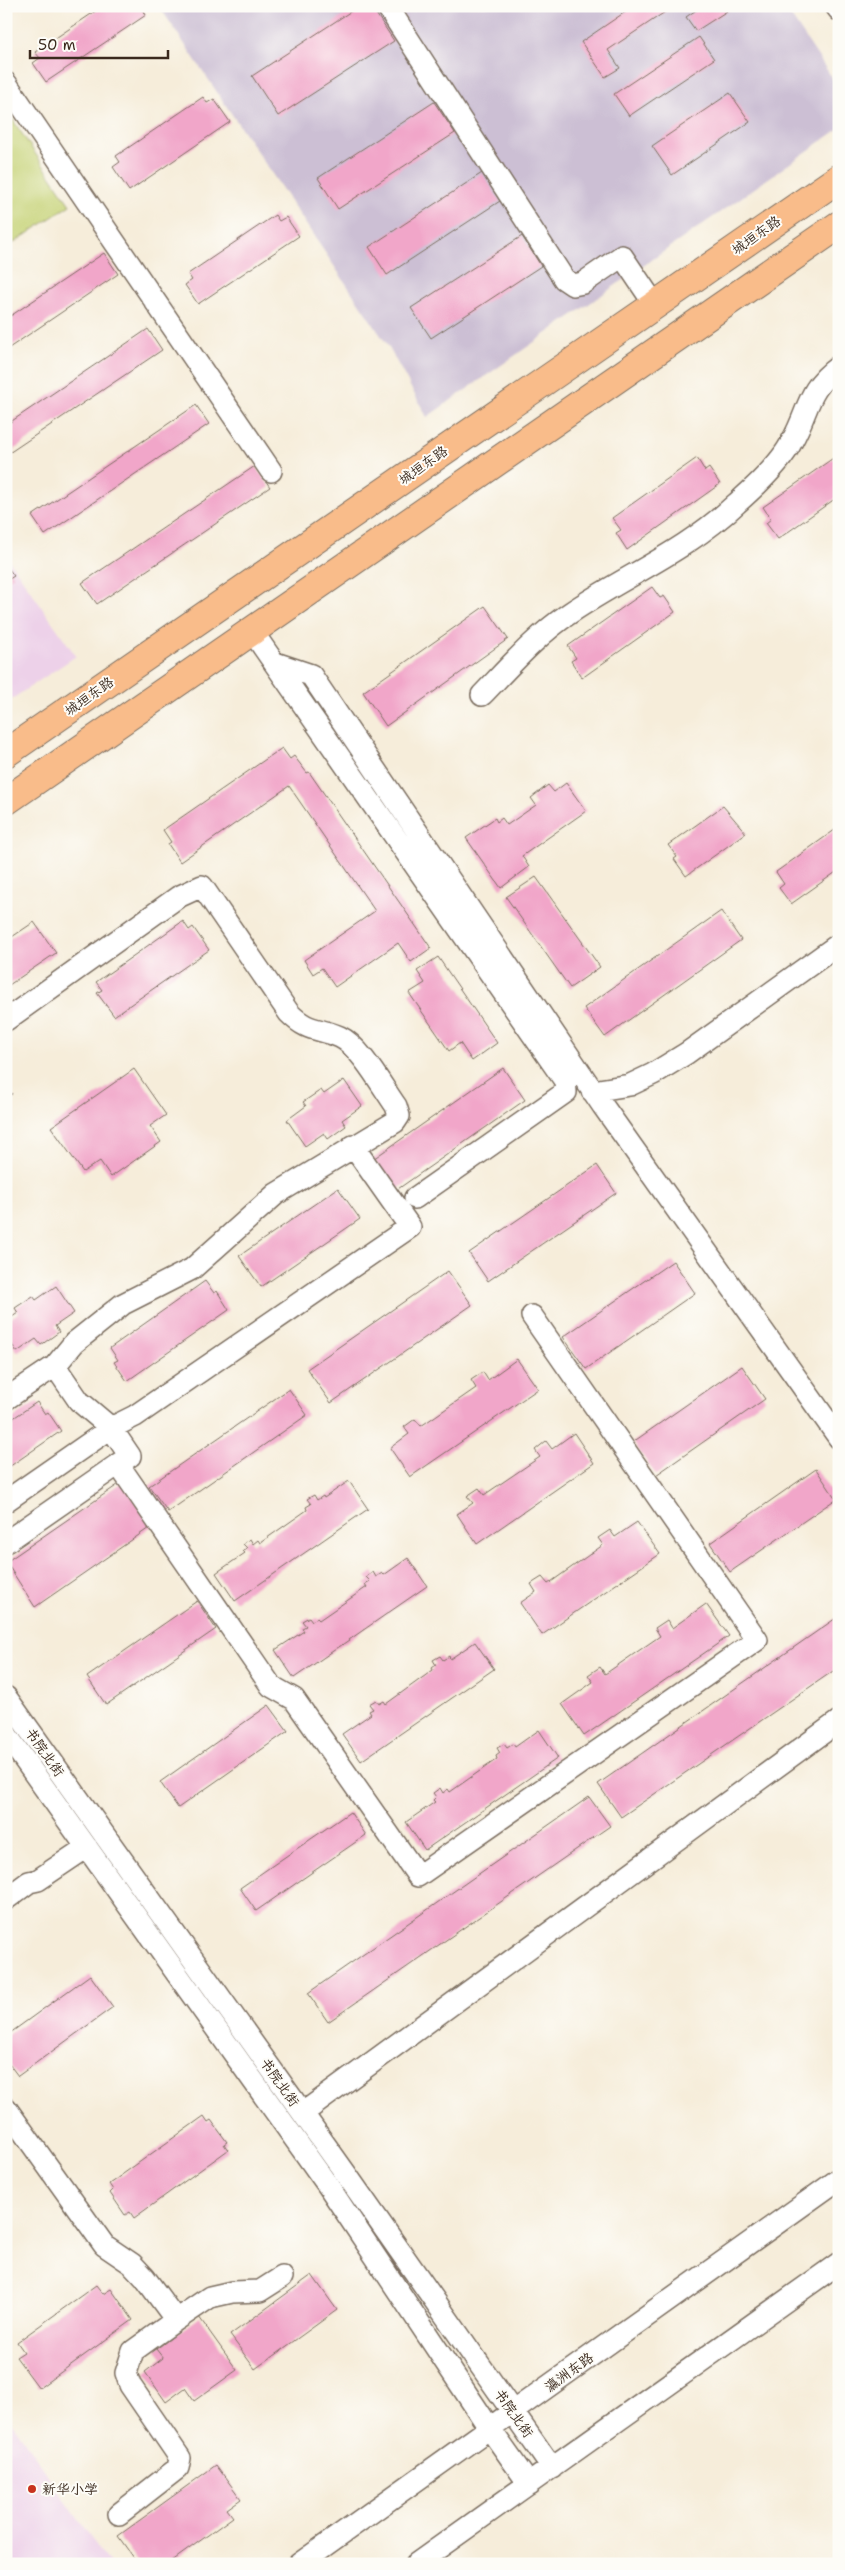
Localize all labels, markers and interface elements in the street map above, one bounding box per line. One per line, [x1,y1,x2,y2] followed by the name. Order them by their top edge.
[30,28,168,60] scale bar
[38,35,76,55] text: 50 m
[728,212,784,258] street label: 城垣东路
[395,442,451,488] street label: 城垣东路
[61,673,117,719] street label: 城垣东路
[22,1724,68,1780] street label: 书院北街
[257,2054,303,2110] street label: 书院北街
[541,2348,597,2396] street label: 瀛洲东路
[491,2385,537,2441] street label: 书院北街
[42,2480,98,2498] place label: 新华小学
[26,2483,38,2495] marker: 新华小学

